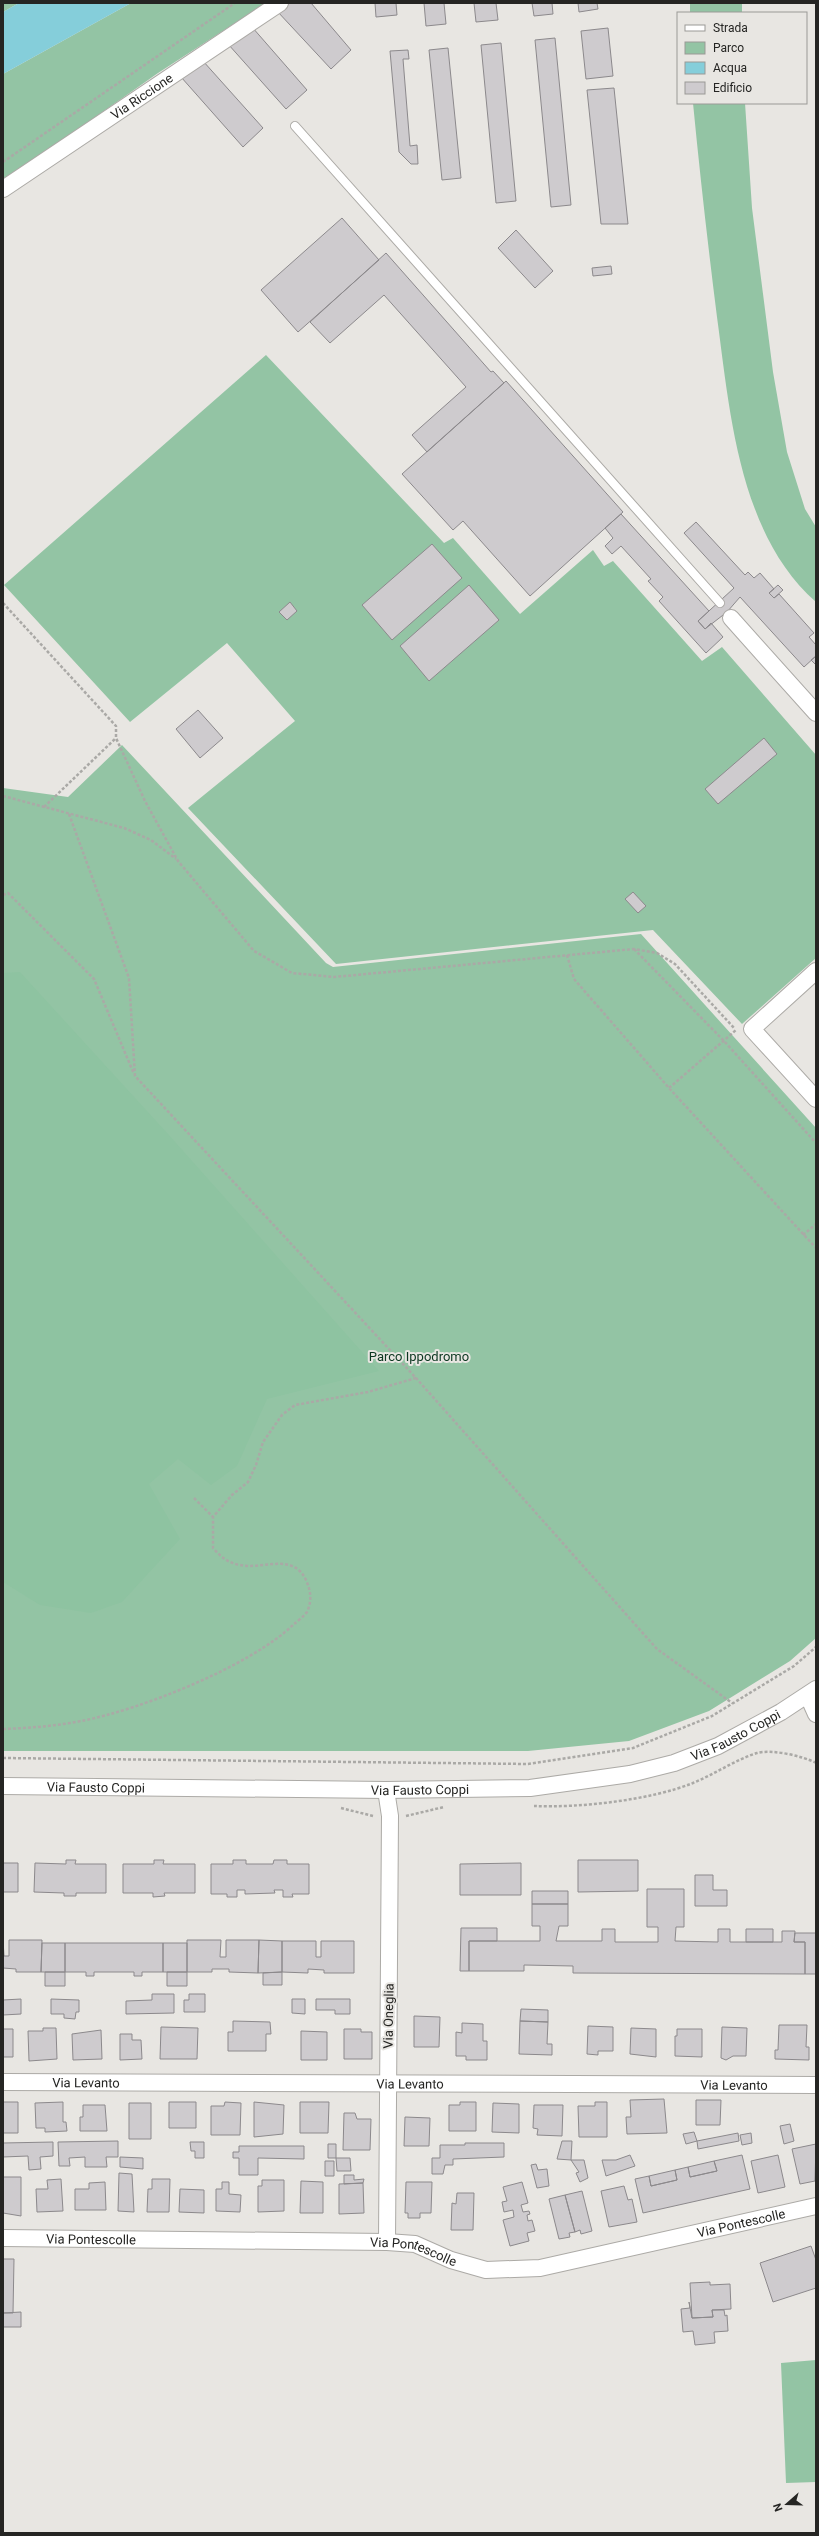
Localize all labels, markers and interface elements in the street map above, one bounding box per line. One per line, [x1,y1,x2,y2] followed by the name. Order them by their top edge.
[677,12,807,104] legend
[713,21,748,35] text: Strada
[713,41,744,55] text: Parco
[713,61,747,75] text: Acqua
[108,70,176,122] street label: Via Riccione
[713,81,752,95] text: Edificio
[369,1349,469,1364] park label: Parco Ippodromo
[689,1707,783,1764] street label: Via Fausto Coppi
[47,1779,145,1795] street label: Via Fausto Coppi
[371,1782,469,1798] street label: Via Fausto Coppi
[380,1983,397,2049] street label: Via Oneglia
[52,2075,120,2090] street label: Via Levanto
[376,2076,444,2092] street label: Via Levanto
[700,2078,768,2093] street label: Via Levanto
[696,2206,787,2240] street label: Via Pontescolle
[46,2231,136,2247] street label: Via Pontescolle
[370,2235,458,2269] street label: Via Pontescolle
[767,2484,807,2524] north arrow
[771,2501,786,2513] text: N

